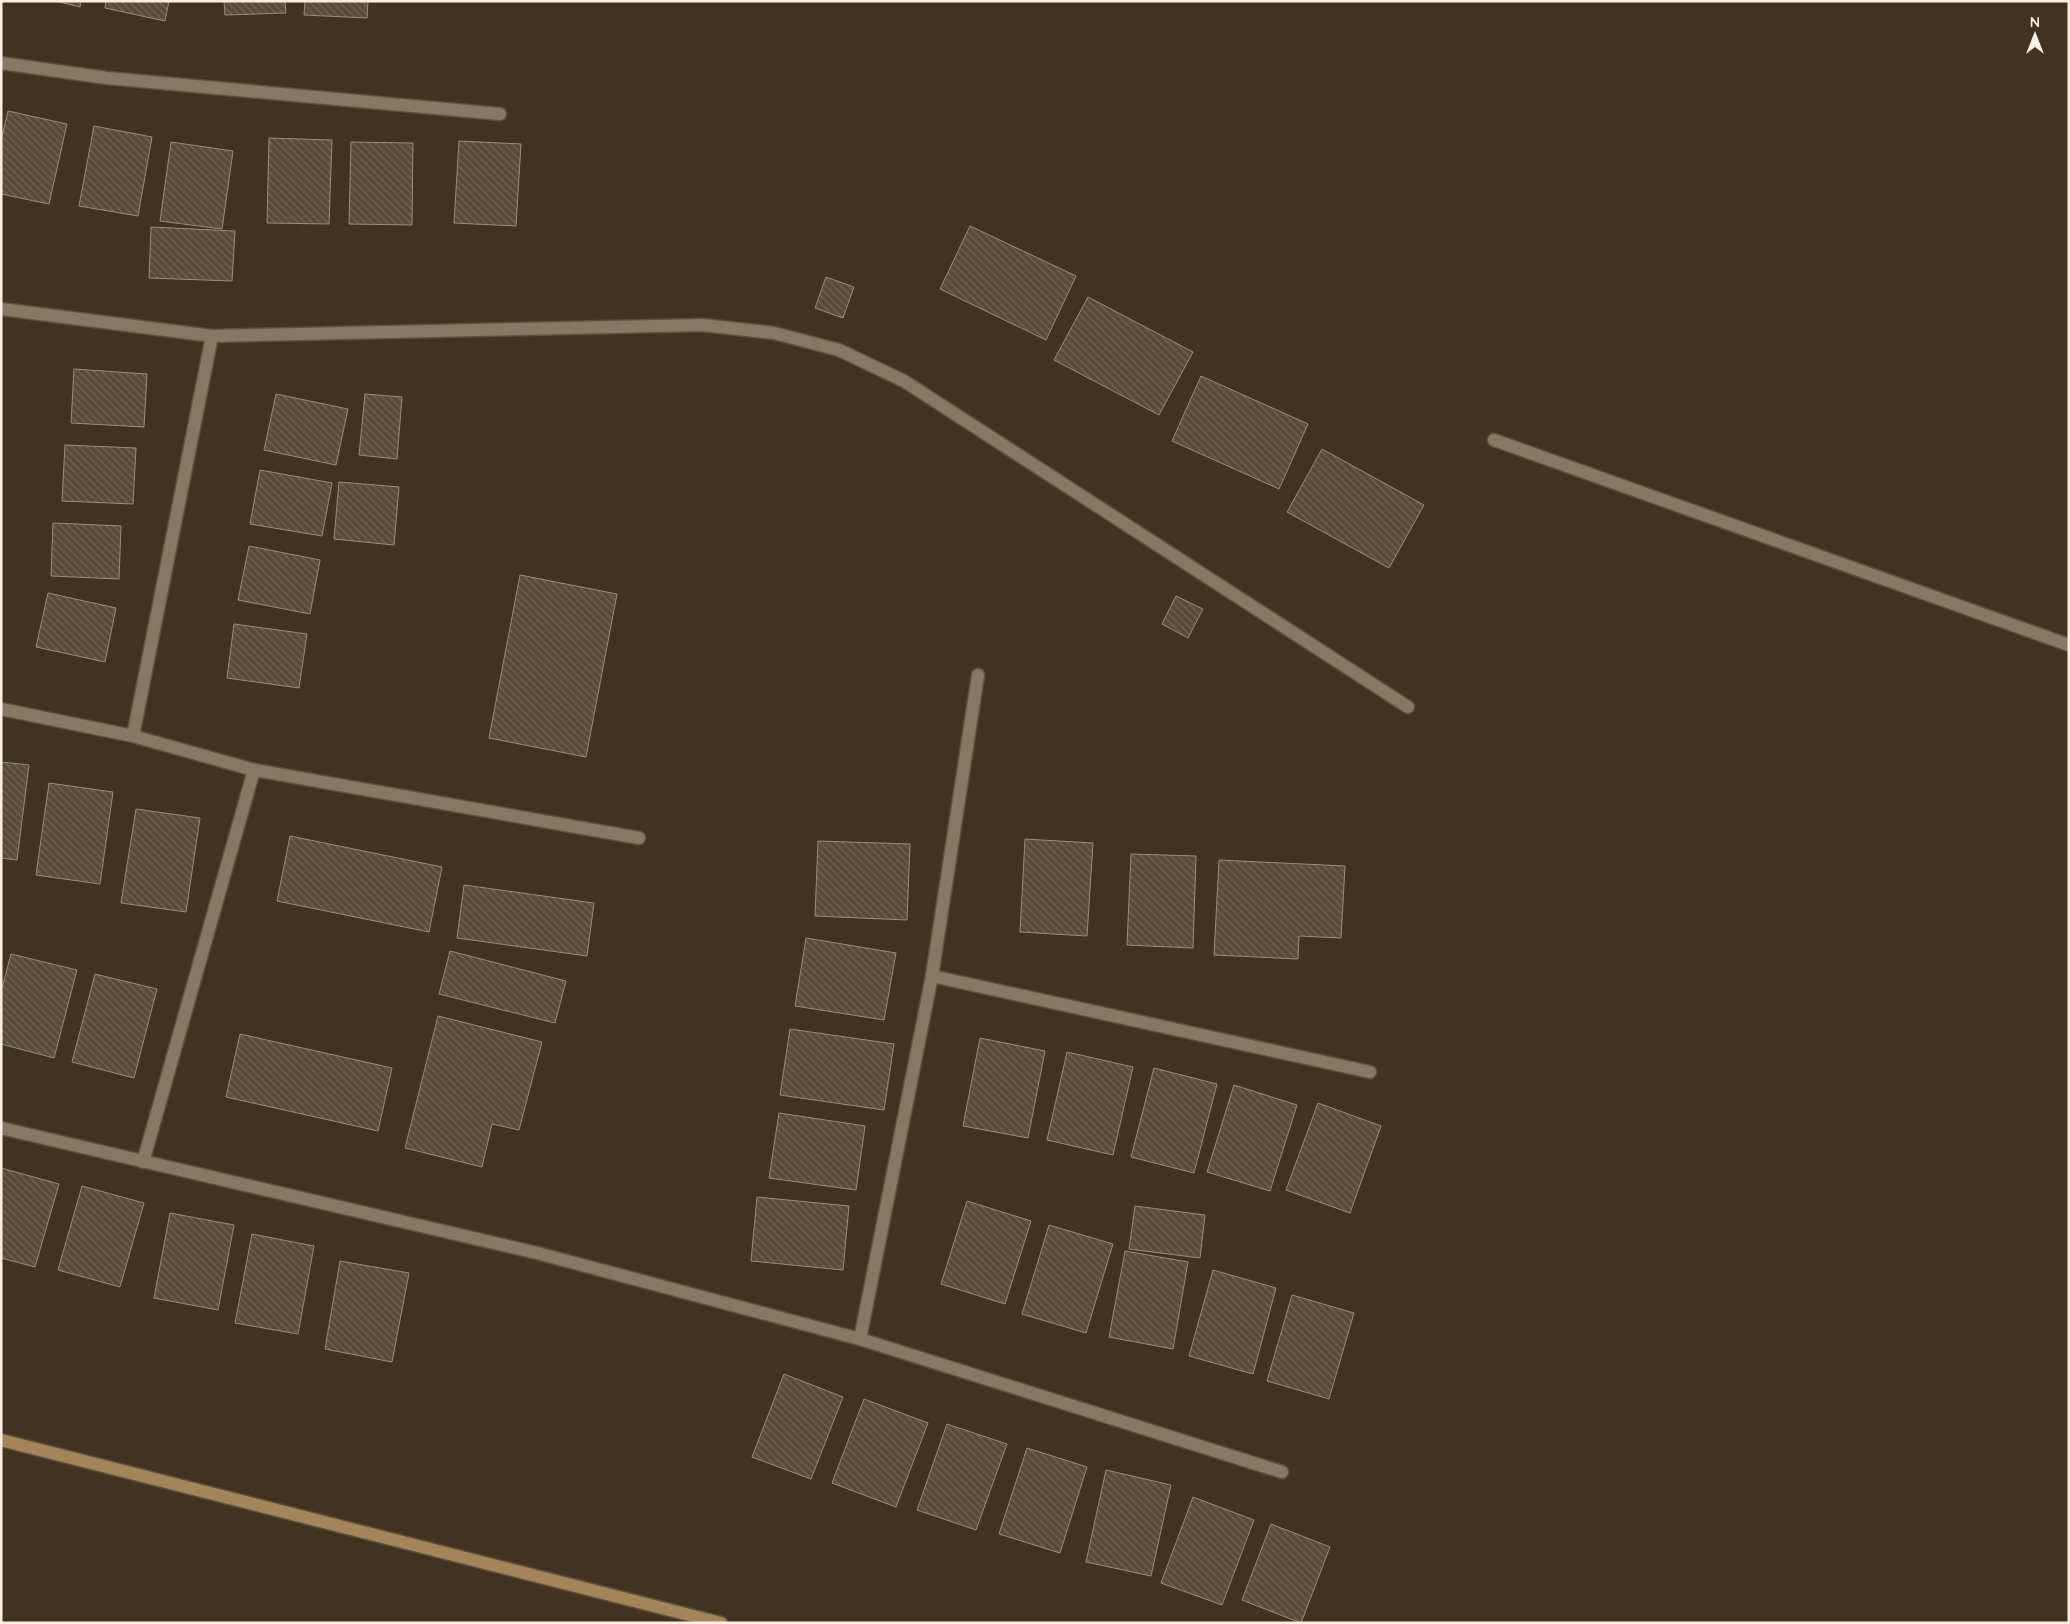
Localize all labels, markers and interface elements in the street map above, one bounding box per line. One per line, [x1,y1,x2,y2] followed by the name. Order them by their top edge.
[2010,10,2060,60] north arrow
[2030,13,2040,31] text: N

